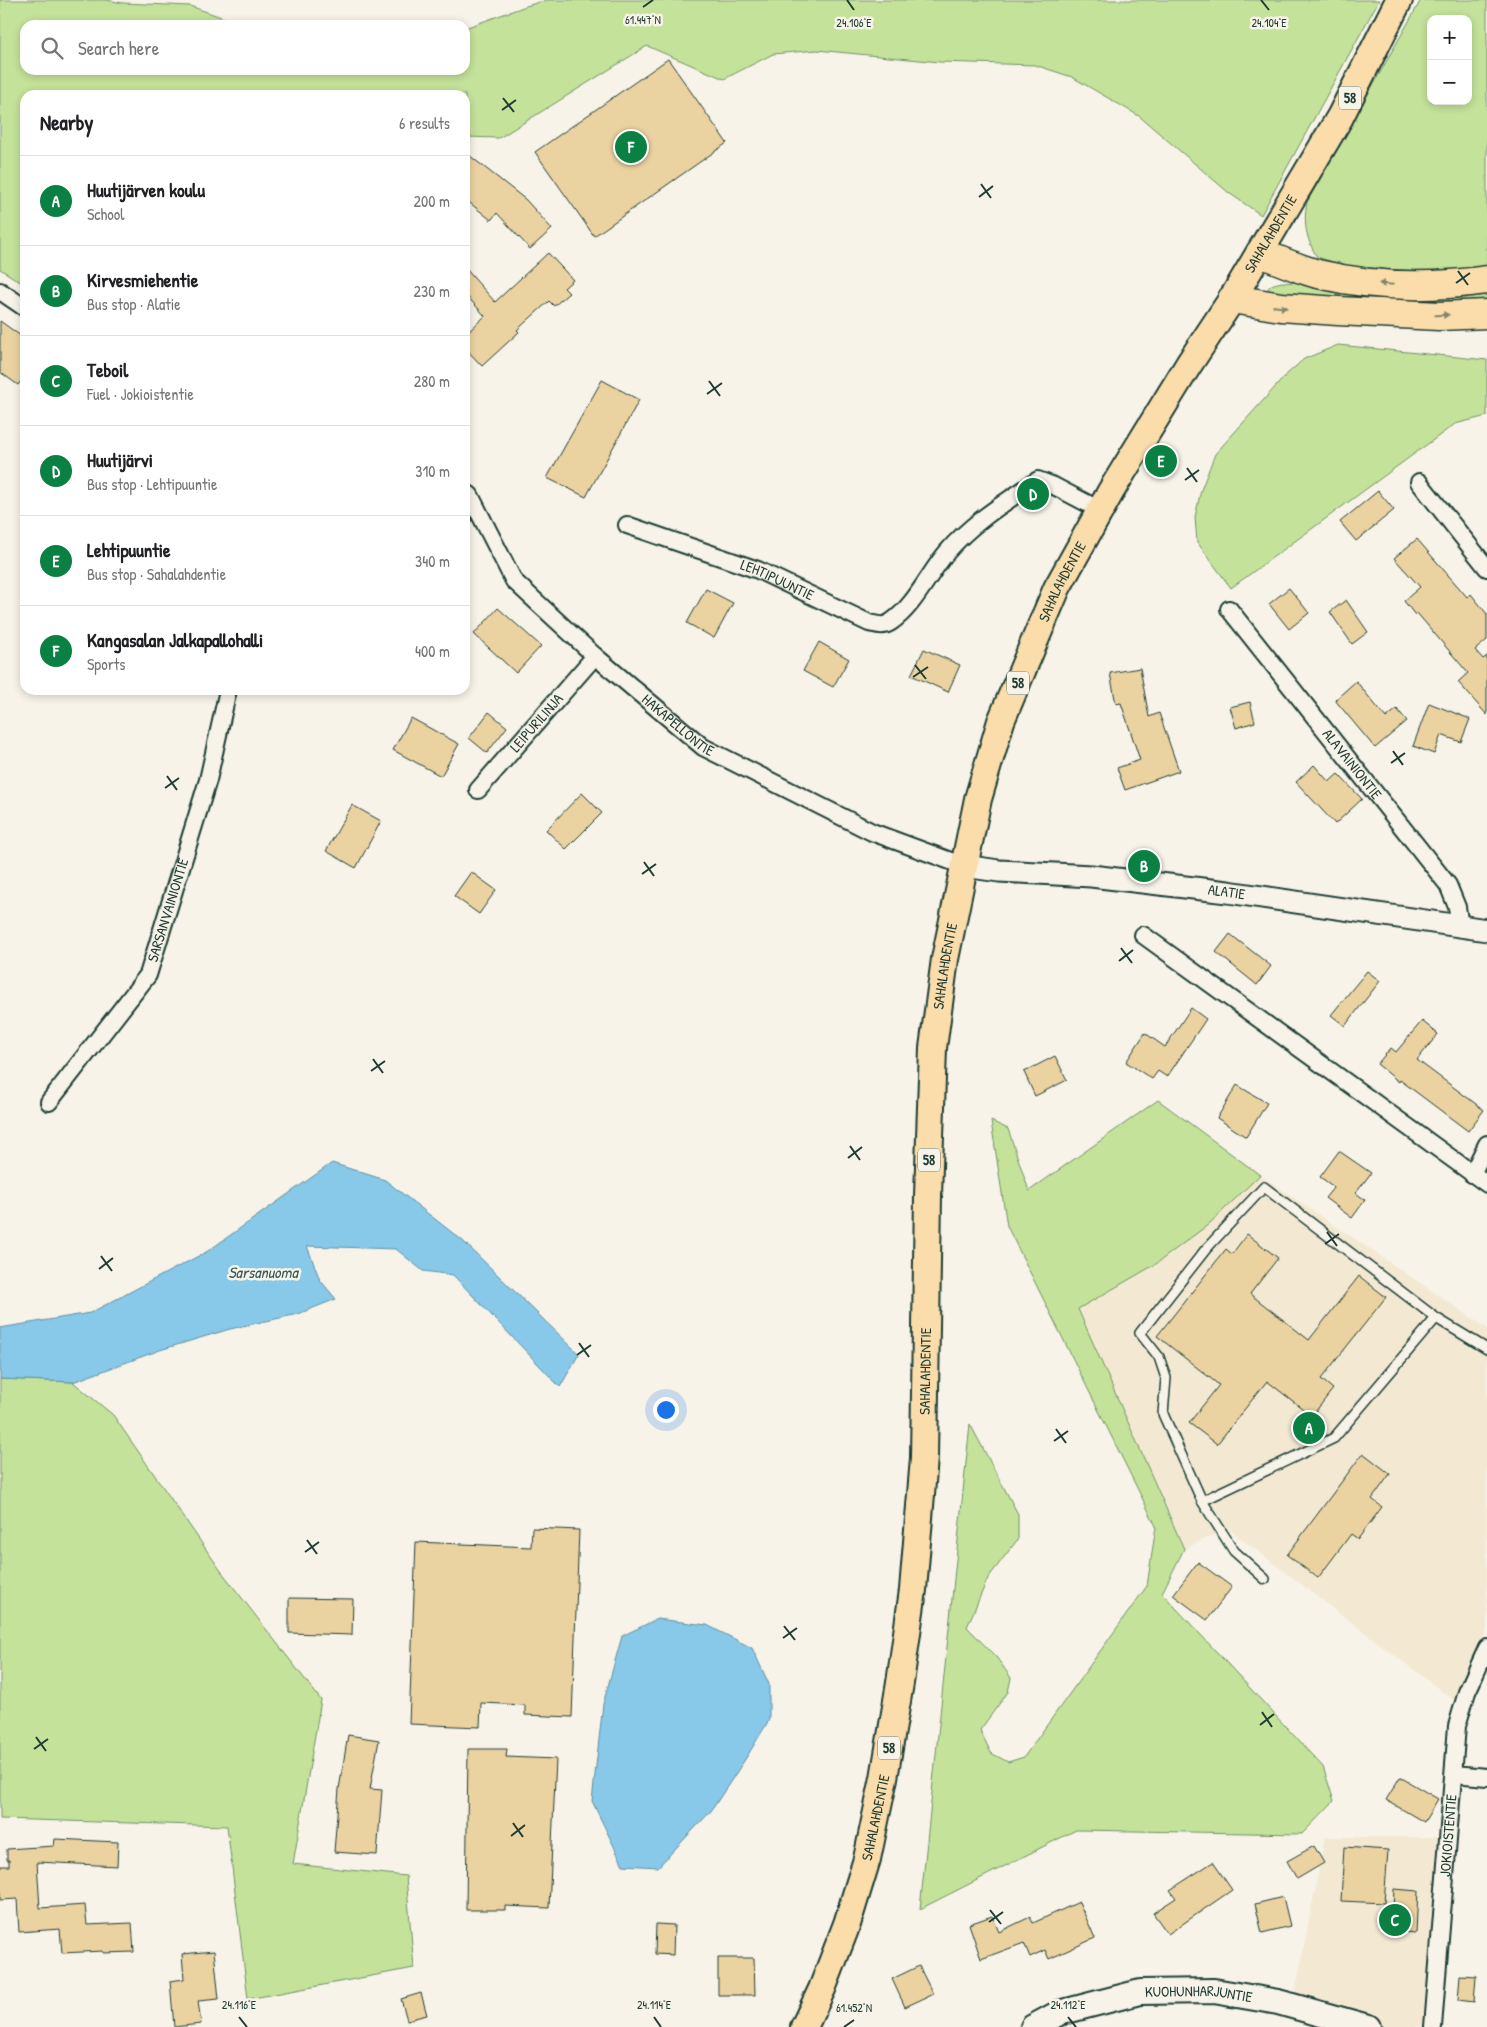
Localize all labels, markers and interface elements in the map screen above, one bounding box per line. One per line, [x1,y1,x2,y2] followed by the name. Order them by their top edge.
[625,11,661,28] text: 61.447°N
[836,14,872,31] text: 24.106°E
[1251,14,1287,31] text: 24.104°E
[1427,15,1472,105] map controls
[1427,15,1472,60] button: +
[20,20,470,75] search box
[38,34,66,62] icon: search
[78,35,159,61] text: Search here
[1427,60,1472,105] button: −
[1339,86,1361,110] road number: 58
[40,108,93,137] text: Nearby
[399,112,450,134] text: 6 results
[615,128,647,166] pin: F
[87,177,205,203] text: Huutijärven koulu
[52,190,60,212] text: A
[414,190,450,212] text: 200 m
[1239,190,1302,276] street label: SAHALAHDENTIE
[87,203,124,225] text: School
[87,267,198,293] text: Kirvesmiehentie
[52,280,60,302] text: B
[414,280,450,302] text: 230 m
[1378,280,1394,288] one-way arrow
[87,293,181,315] text: Bus stop · Alatie
[1273,303,1289,311] one-way arrow
[1435,311,1451,319] one-way arrow
[87,357,128,383] text: Teboil
[52,370,60,392] text: C
[414,370,450,392] text: 280 m
[87,383,194,405] text: Fuel · Jokioistentie
[1145,442,1177,480] pin: E
[87,447,153,473] text: Huutijärvi
[52,460,60,482] text: D
[415,460,450,482] text: 310 m
[87,473,217,495] text: Bus stop · Lehtipuuntie
[1017,475,1049,513] pin: D
[87,537,171,563] text: Lehtipuuntie
[1033,537,1091,625] street label: SAHALAHDENTIE
[52,550,60,572] text: E
[415,550,450,572] text: 340 m
[738,554,818,605] street label: LEHTIPUUNTIE
[87,563,226,585] text: Bus stop · Sahalahdentie
[87,627,263,653] text: Kangasalan Jalkapallohalli
[53,640,59,662] text: F
[415,640,450,662] text: 400 m
[87,653,125,675] text: Sports
[1007,671,1029,694] road number: 58
[505,688,568,757] street label: LEIPURILINJA
[638,689,718,761] street label: HAKAPELLONTIE
[1318,724,1387,804] street label: ALAVAINIONTIE
[1128,847,1160,885] pin: B
[142,855,193,964] street label: SARSANVAINIONTIE
[1207,879,1247,904] street label: ALATIE
[927,921,962,1011] street label: SAHALAHDENTIE
[918,1148,940,1172] road number: 58
[228,1261,299,1283] water label: Sarsanuoma
[914,1327,936,1415] street label: SAHALAHDENTIE
[653,1397,679,1423] your location
[1293,1409,1325,1447] pin: A
[878,1736,900,1760] road number: 58
[856,1772,895,1862] street label: SAHALAHDENTIE
[1434,1793,1462,1878] street label: JOKIOISTENTIE
[1379,1901,1411,1939] pin: C
[1145,1980,1254,2007] street label: KUOHUNHARJUNTIE
[222,1996,257,2013] text: 24.116°E
[637,1996,672,2013] text: 24.114°E
[1050,1996,1086,2013] text: 24.112°E
[836,1999,872,2016] text: 61.452°N

